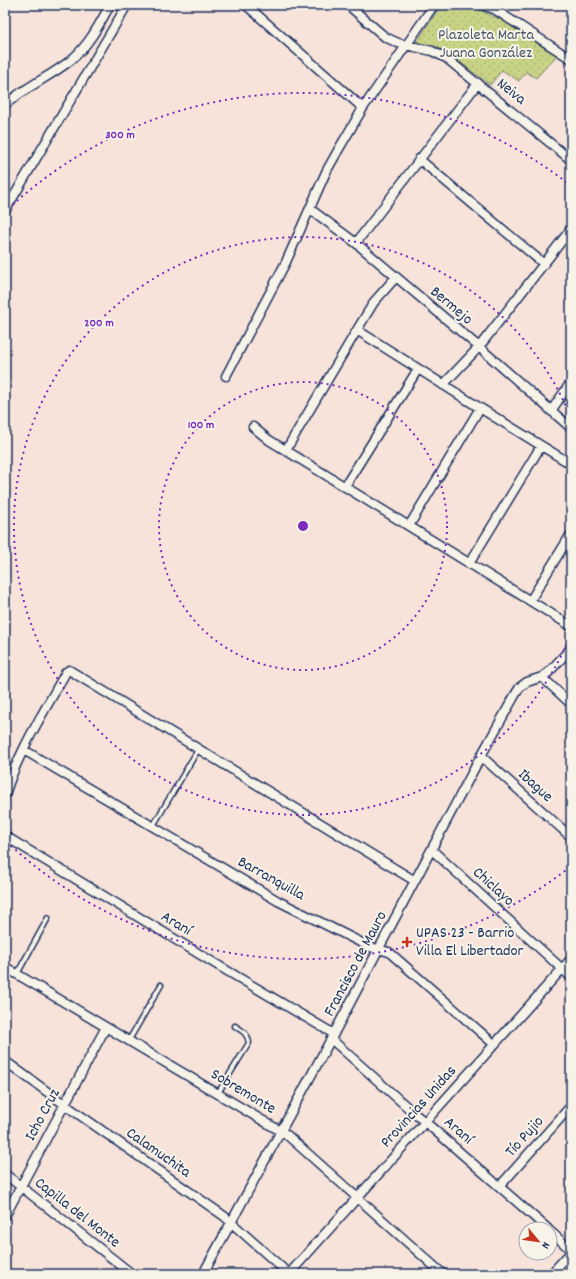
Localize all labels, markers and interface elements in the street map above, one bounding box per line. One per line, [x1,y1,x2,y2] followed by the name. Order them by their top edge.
[438,24,534,65] park label: Plazoleta Marta Juana González
[491,73,531,111] street label: Neiva
[105,127,135,144] text: 300 m
[424,281,478,331] street label: Bermejo
[84,315,114,332] text: 200 m
[188,417,214,434] text: 100 m
[296,519,310,533] centre of rings
[512,764,558,808] street label: Ibague
[233,851,309,907] street label: Barranquilla
[467,862,519,912] street label: Chiclayo
[156,906,197,943] street label: Araní
[319,907,393,1021] street label: Francisco de Mauro
[416,922,524,963] place label: UPAS 23 - Barrio Villa El Libertador
[401,936,413,948] marker: UPAS 23 - Barrio Villa El Libertador
[376,1060,463,1153] street label: Provincias Unidas
[206,1063,280,1121] street label: Sobremonte
[20,1085,66,1145] street label: Icho Cruz
[500,1111,550,1163] street label: Tío Pujio
[438,1112,479,1151] street label: Araní
[121,1122,196,1184] street label: Calamuchita
[29,1172,125,1254] street label: Capilla del Monte
[518,1221,558,1261] north arrow
[536,1239,553,1252] text: N

